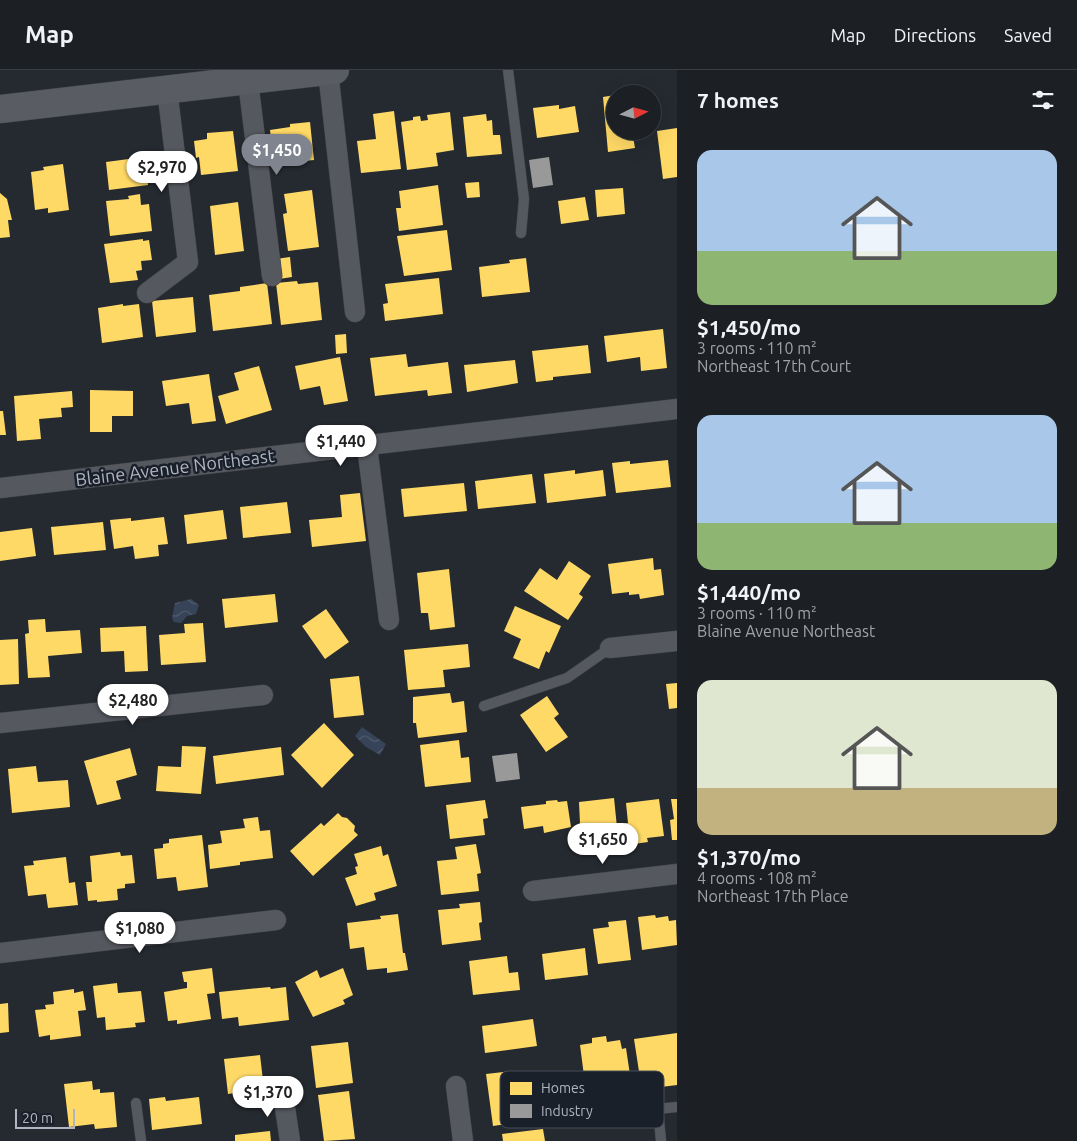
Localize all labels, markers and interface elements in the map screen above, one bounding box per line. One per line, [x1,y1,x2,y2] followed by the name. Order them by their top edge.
[25,21,74,48] text: Map
[830,25,866,45] text: Map
[894,25,976,45] text: Directions
[1004,25,1052,45] text: Saved
[606,85,661,140] north arrow
[606,85,661,140] map controls
[1029,86,1057,114] icon: filters
[697,88,779,112] text: 7 homes
[236,134,318,176] pin: $1,450
[252,141,302,159] text: $1,450
[121,150,203,193] pin: $2,970
[137,158,187,176] text: $2,970
[832,183,922,273] icon: home
[697,315,801,339] text: $1,450/mo
[697,339,817,357] text: 3 rooms · 110 m²
[697,357,851,375] text: Northeast 17th Court
[300,424,382,467] pin: $1,440
[316,432,366,450] text: $1,440
[74,445,276,489] street label: Blaine Avenue Northeast
[832,448,922,538] icon: home
[697,580,801,604] text: $1,440/mo
[697,604,817,622] text: 3 rooms · 110 m²
[697,622,875,640] text: Blaine Avenue Northeast
[92,684,174,726] pin: $2,480
[108,691,158,709] text: $2,480
[832,713,922,803] icon: home
[562,822,644,865] pin: $1,650
[578,830,628,848] text: $1,650
[697,845,801,869] text: $1,370/mo
[697,869,817,887] text: 4 rooms · 108 m²
[697,887,849,905] text: Northeast 17th Place
[99,912,181,954] pin: $1,080
[115,919,165,937] text: $1,080
[500,1071,664,1128] legend
[227,1076,309,1118] pin: $1,370
[541,1080,585,1096] text: Homes
[243,1083,293,1101] text: $1,370
[541,1103,593,1119] text: Industry
[15,1106,75,1129] scale bar
[22,1110,53,1126] text: 20 m

